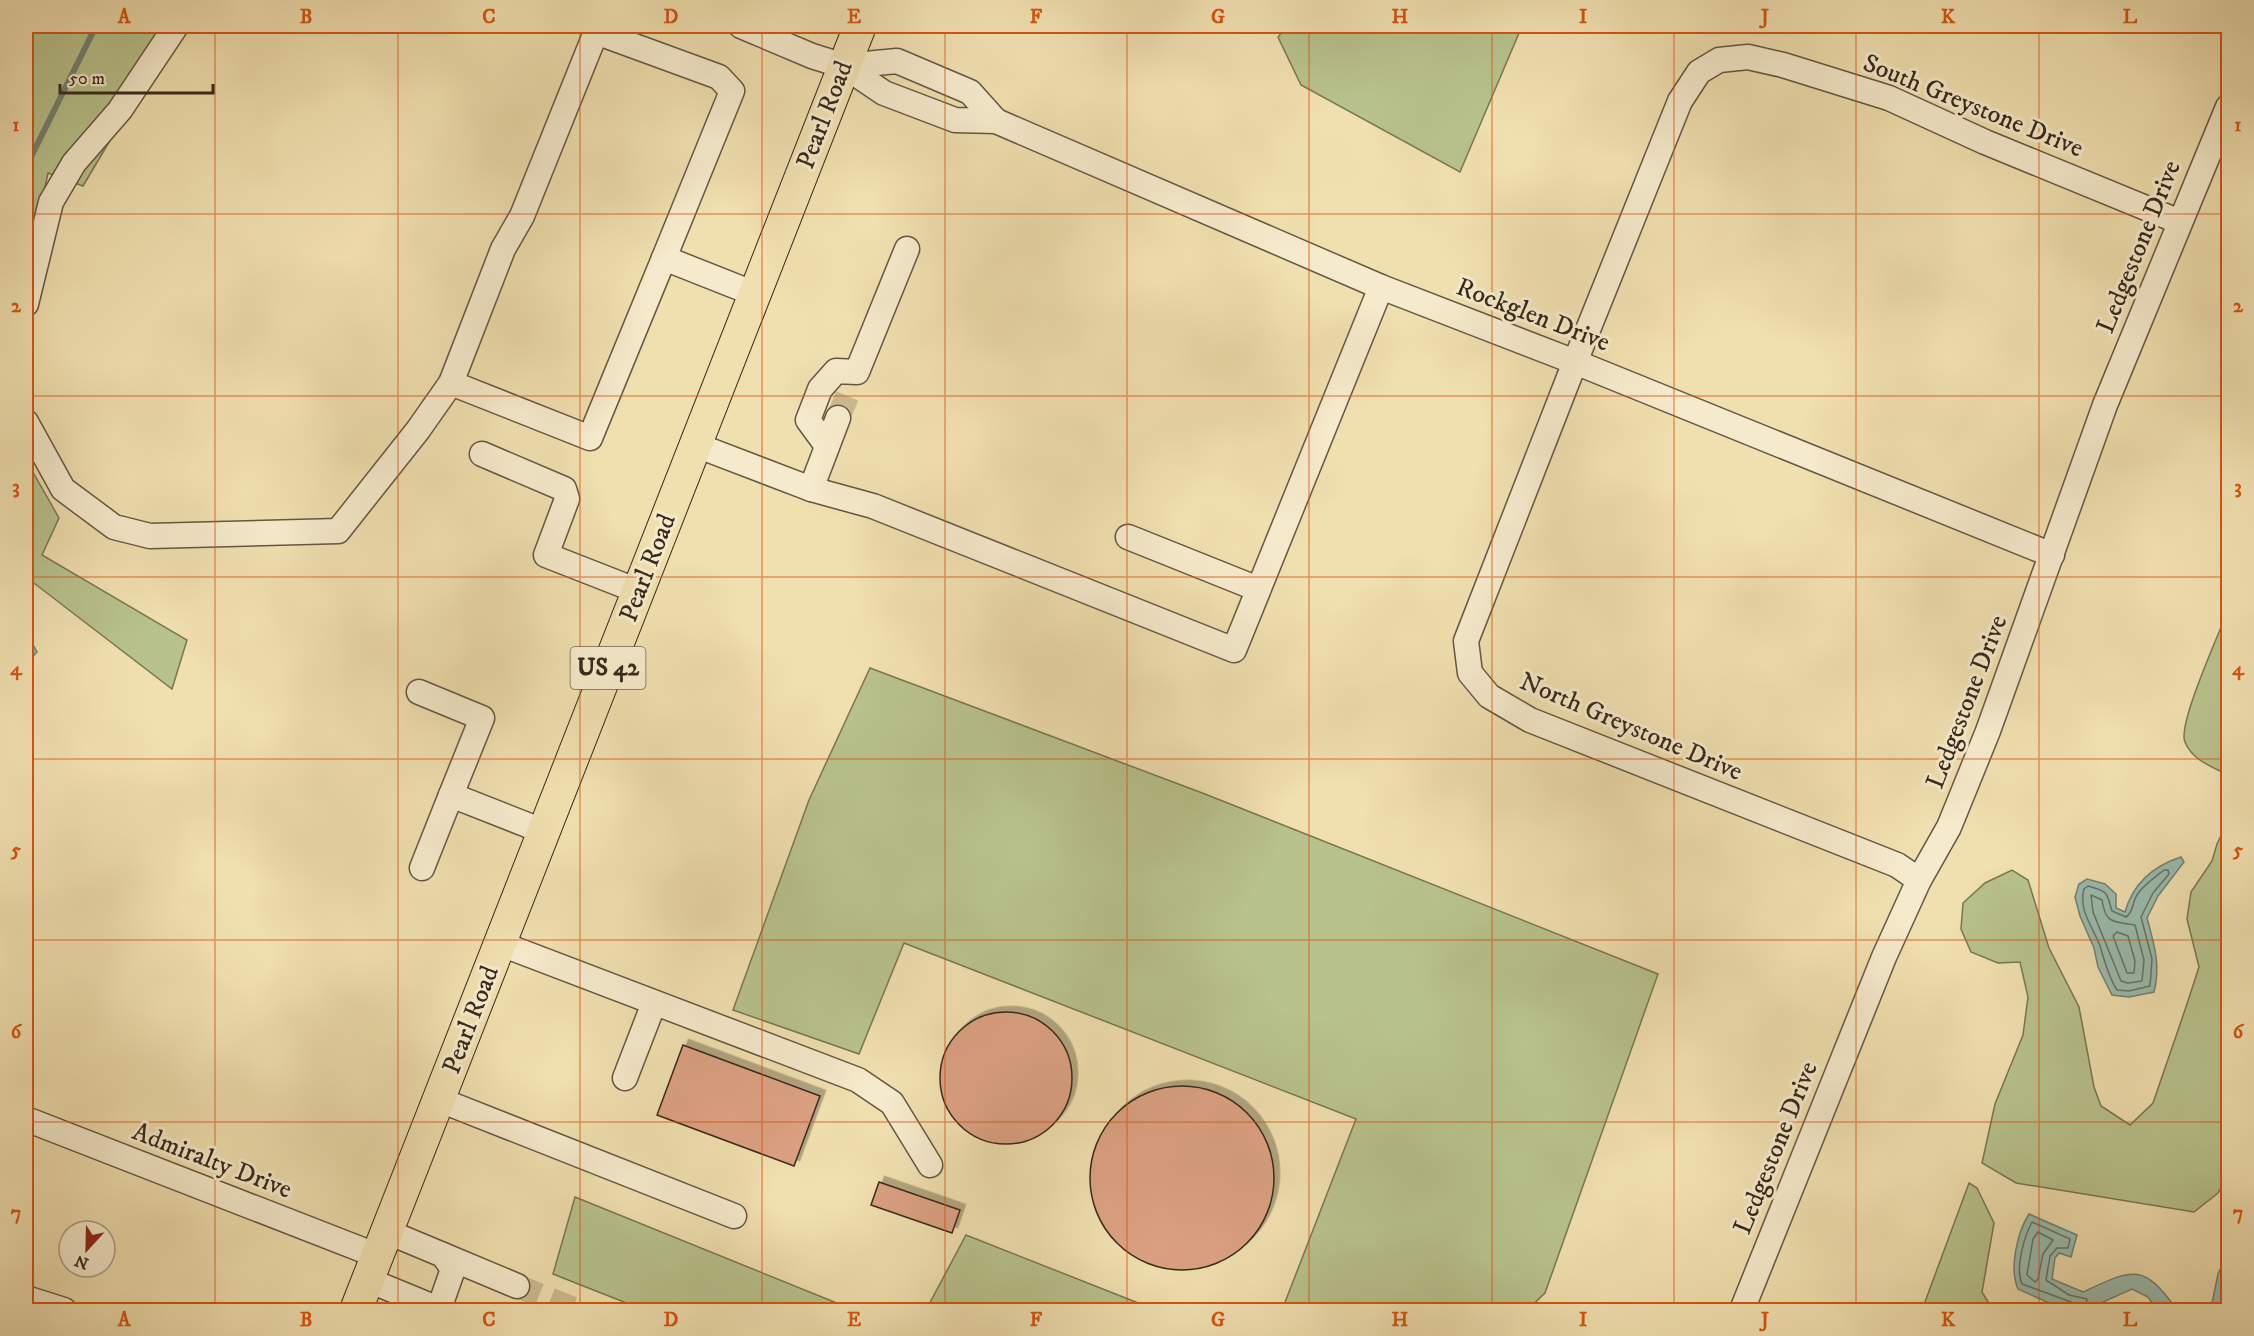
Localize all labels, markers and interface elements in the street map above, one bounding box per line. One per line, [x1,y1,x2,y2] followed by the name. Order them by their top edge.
[117,5,132,30] text: A
[300,5,312,30] text: B
[482,5,496,30] text: C
[664,5,679,30] text: D
[847,5,861,30] text: E
[1030,5,1043,30] text: F
[1211,5,1225,30] text: G
[1392,5,1409,30] text: H
[1579,5,1587,30] text: I
[1759,5,1769,30] text: J
[1941,5,1956,30] text: K
[2123,5,2138,30] text: L
[1858,47,2088,165] street label: South Greystone Drive
[789,56,861,174] street label: Pearl Road
[60,57,213,95] scale bar
[69,68,105,90] text: 50 m
[12,113,20,138] text: 1
[2234,113,2242,138] text: 1
[2089,156,2189,338] street label: Ledgestone Drive
[1451,271,1615,359] street label: Rockglen Drive
[11,294,22,319] text: 2
[2233,294,2244,319] text: 2
[12,475,20,500] text: 3
[2234,475,2242,500] text: 3
[612,509,684,627] street label: Pearl Road
[1919,611,2015,793] street label: Ledgestone Drive
[570,647,646,689] road number: US 42
[10,657,23,682] text: 4
[2232,657,2245,682] text: 4
[1515,665,1747,789] street label: North Greystone Drive
[10,838,21,863] text: 5
[2232,838,2243,863] text: 5
[435,961,507,1079] street label: Pearl Road
[11,1020,23,1045] text: 6
[2233,1020,2245,1045] text: 6
[1726,1057,1826,1239] street label: Ledgestone Drive
[128,1115,296,1207] street label: Admiralty Drive
[11,1201,21,1226] text: 7
[2233,1201,2243,1226] text: 7
[57,1219,117,1279] north arrow
[72,1250,92,1274] text: N
[117,1308,132,1333] text: A
[300,1308,312,1333] text: B
[482,1308,496,1333] text: C
[664,1308,679,1333] text: D
[847,1308,861,1333] text: E
[1030,1308,1043,1333] text: F
[1211,1308,1225,1333] text: G
[1392,1308,1409,1333] text: H
[1579,1308,1587,1333] text: I
[1759,1308,1769,1333] text: J
[1941,1308,1956,1333] text: K
[2123,1308,2138,1333] text: L

